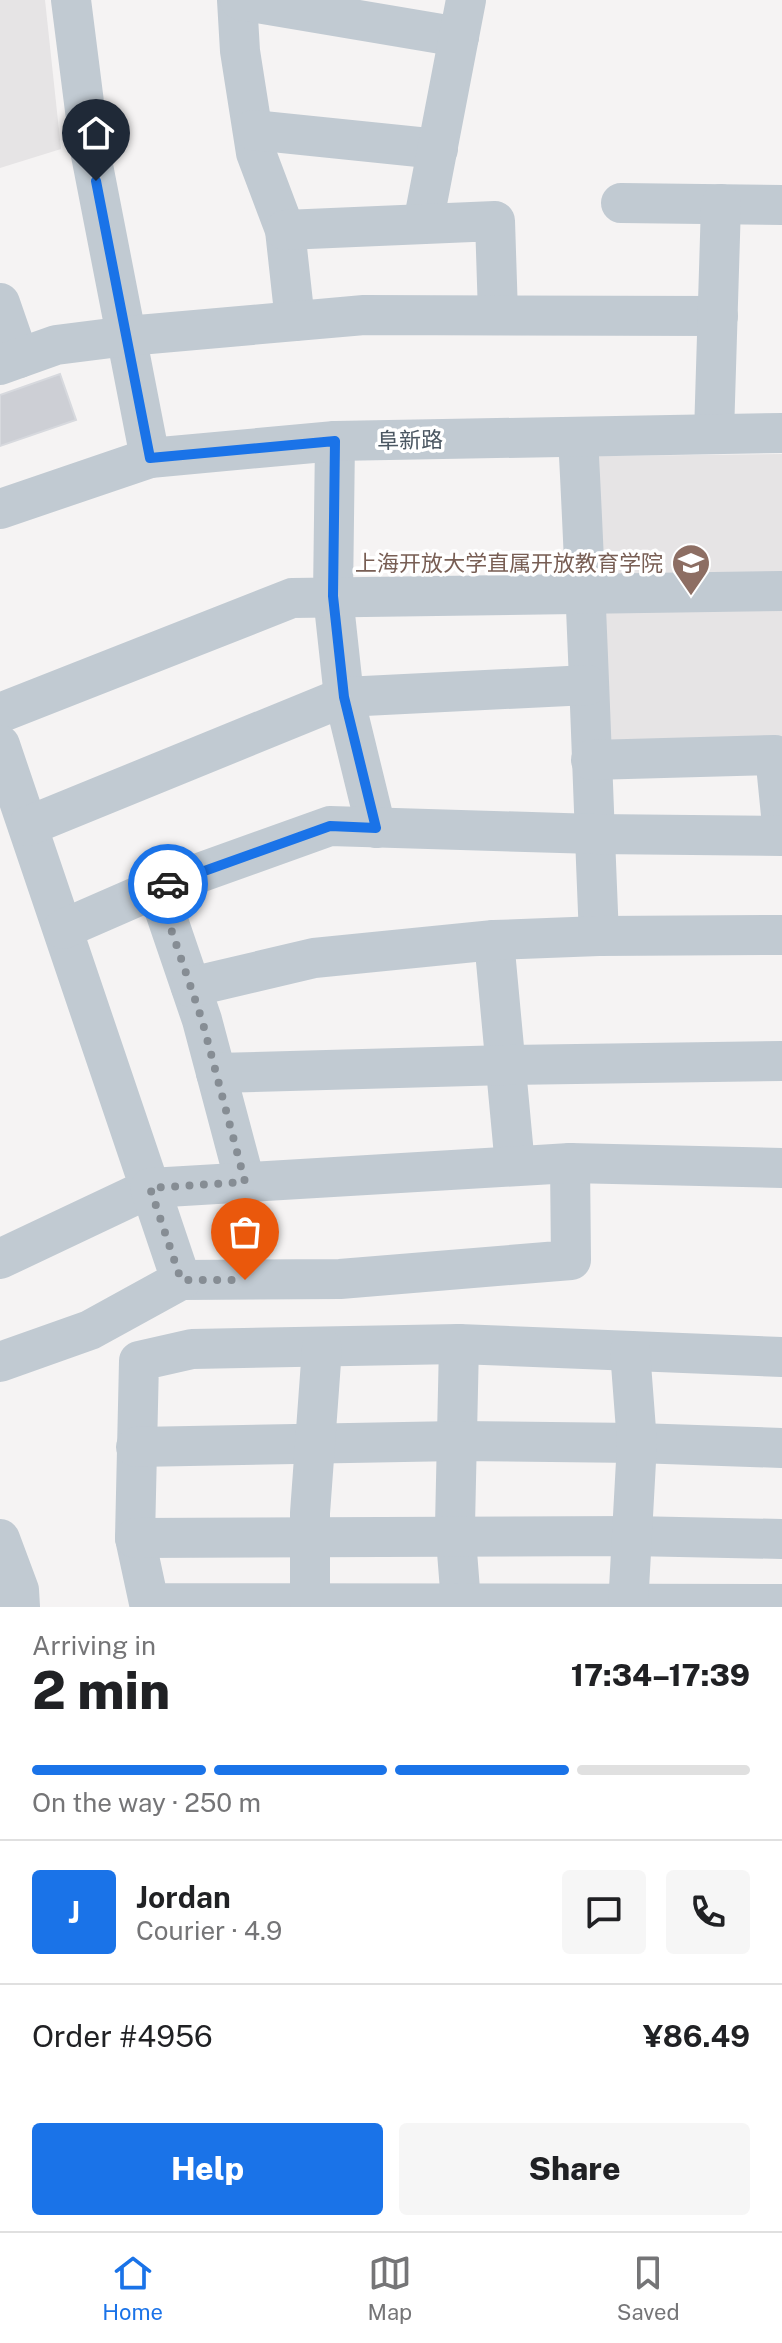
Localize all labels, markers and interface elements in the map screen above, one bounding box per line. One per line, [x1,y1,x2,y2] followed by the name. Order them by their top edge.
[62,99,130,181] pin
[74,111,118,155] icon: home
[377,426,443,454] street label: 阜新路
[670,542,712,597] school or university icon: 上海开放大学直属开放教育学院
[355,550,663,576] place label: 上海开放大学直属开放教育学院
[128,844,208,924] courier
[146,862,190,906] icon: car
[211,1198,279,1280] pin
[223,1210,267,1254] icon: bag
[32,1630,156,1661] text: Arriving in
[571,1657,750,1693] text: 17:34–17:39
[32,1660,170,1721] text: 2 min
[32,1787,261,1818] text: On the way · 250 m
[562,1870,646,1954] button: chat
[666,1870,750,1954] button: phone
[136,1879,231,1915] text: Jordan
[68,1894,80,1930] text: J
[136,1915,282,1946] text: Courier · 4.9
[32,2018,213,2054] text: Order #4956
[643,2018,750,2054] text: ¥86.49
[32,2123,383,2215] button: Help
[399,2123,750,2215] button: Share
[102,2251,163,2325] tab: Home
[368,2251,412,2325] tab: Map
[617,2251,680,2325] tab: Saved

